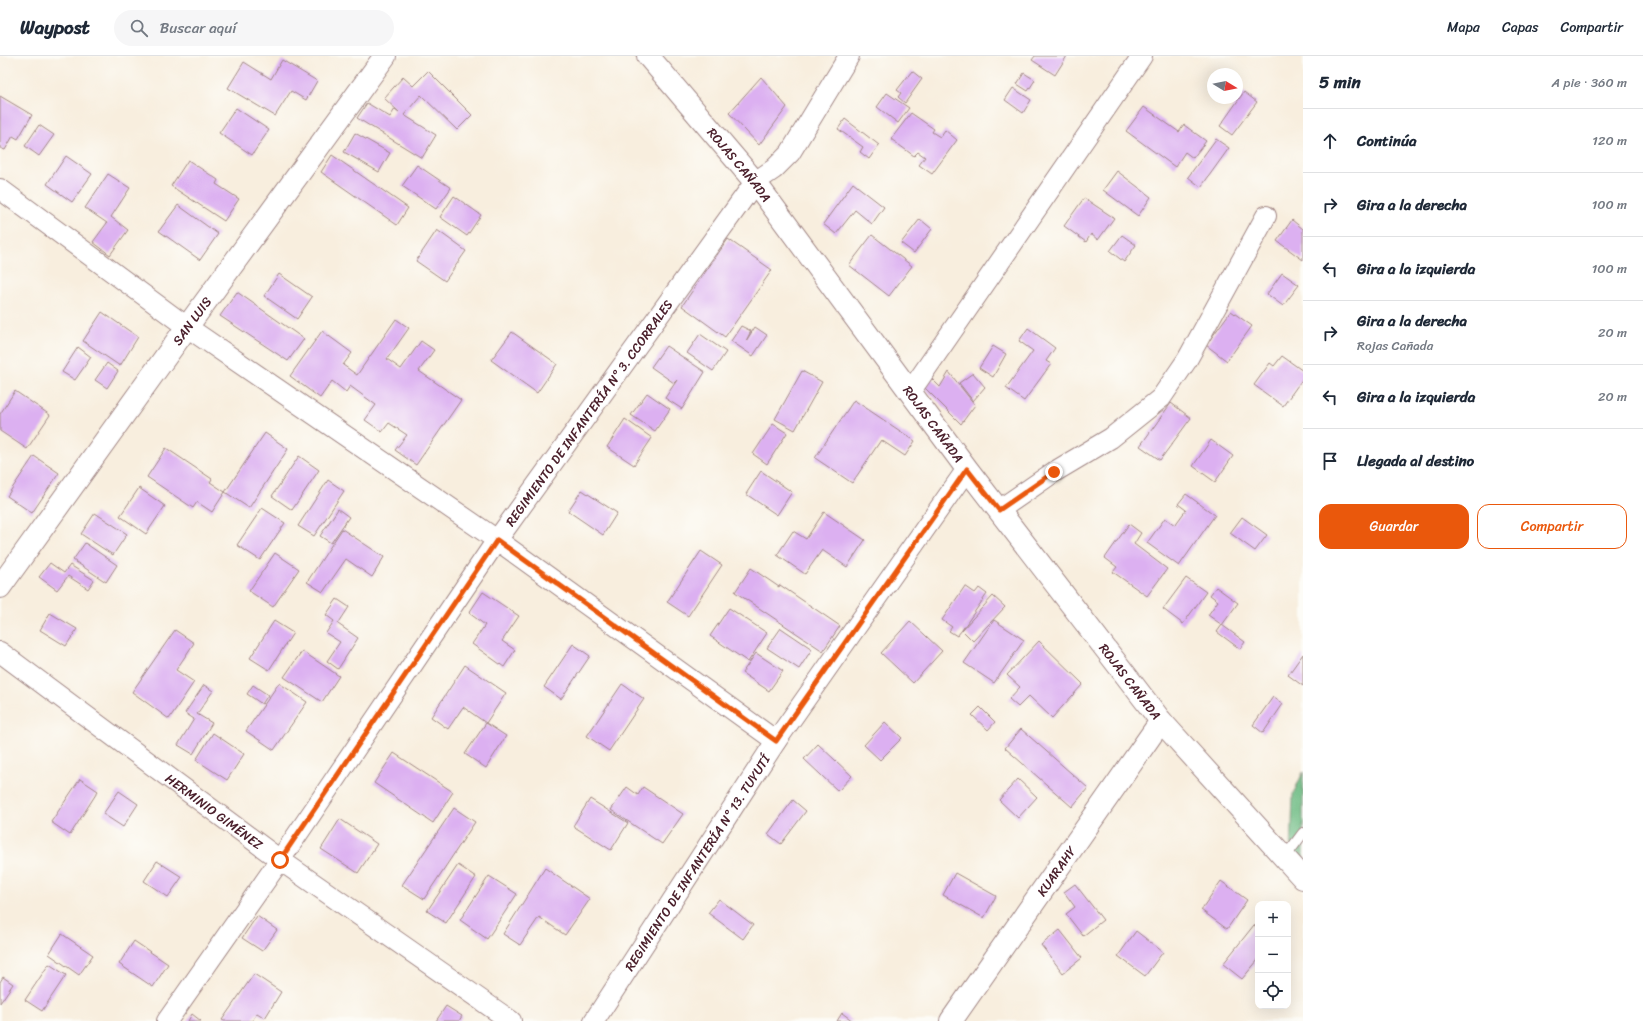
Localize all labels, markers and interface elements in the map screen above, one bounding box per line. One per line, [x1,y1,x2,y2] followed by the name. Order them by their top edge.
[114,10,394,46] search box
[20,11,90,44] text: Waypost
[160,15,236,41] text: Buscar aquí
[1447,15,1480,40] text: Mapa
[1502,15,1539,40] text: Capas
[1561,15,1623,40] text: Compartir
[128,17,150,39] icon: search
[1319,67,1361,97] text: 5 min
[1207,68,1243,104] north arrow
[1552,71,1627,94] text: A pie · 360 m
[702,122,778,207] street label: ROJAS CAÑADA
[1357,128,1416,154] text: Continúa
[1592,129,1627,152] text: 120 m
[1319,130,1341,152] icon: ahead
[1357,192,1467,218] text: Gira a la derecha
[1592,193,1627,216] text: 100 m
[1319,194,1341,216] icon: right
[1357,256,1475,282] text: Gira a la izquierda
[1592,257,1627,280] text: 100 m
[1319,258,1341,280] icon: left
[166,291,217,350] street label: SAN LUIS
[499,295,678,531] street label: REGIMIENTO DE INFANTERÍA N° 3. CCORRALES
[1357,308,1467,334] text: Gira a la derecha
[1598,321,1627,344] text: 20 m
[1319,322,1341,344] icon: right
[1357,334,1433,357] text: Rojas Cañada
[897,380,970,468] street label: ROJAS CAÑADA
[1357,384,1475,410] text: Gira a la izquierda
[1598,385,1627,408] text: 20 m
[1319,386,1341,408] icon: left
[1357,448,1474,474] text: Llegada al destino
[1319,450,1341,472] icon: arrive
[1045,463,1063,481] route end
[1319,504,1469,549] button: Guardar
[1477,504,1627,549] button: Compartir
[1093,638,1167,725] street label: ROJAS CAÑADA
[618,749,777,976] street label: REGIMIENTO DE INFANTERÍA N° 13. TUYUTÍ
[160,767,269,856] street label: HERMINIO GIMÉNEZ
[1030,840,1082,901] street label: KUARAHY
[271,851,289,869] route start
[1255,901,1291,1009] map controls
[1255,901,1291,937] button: +
[1255,937,1291,973] button: −
[1255,973,1291,1009] button: locate

